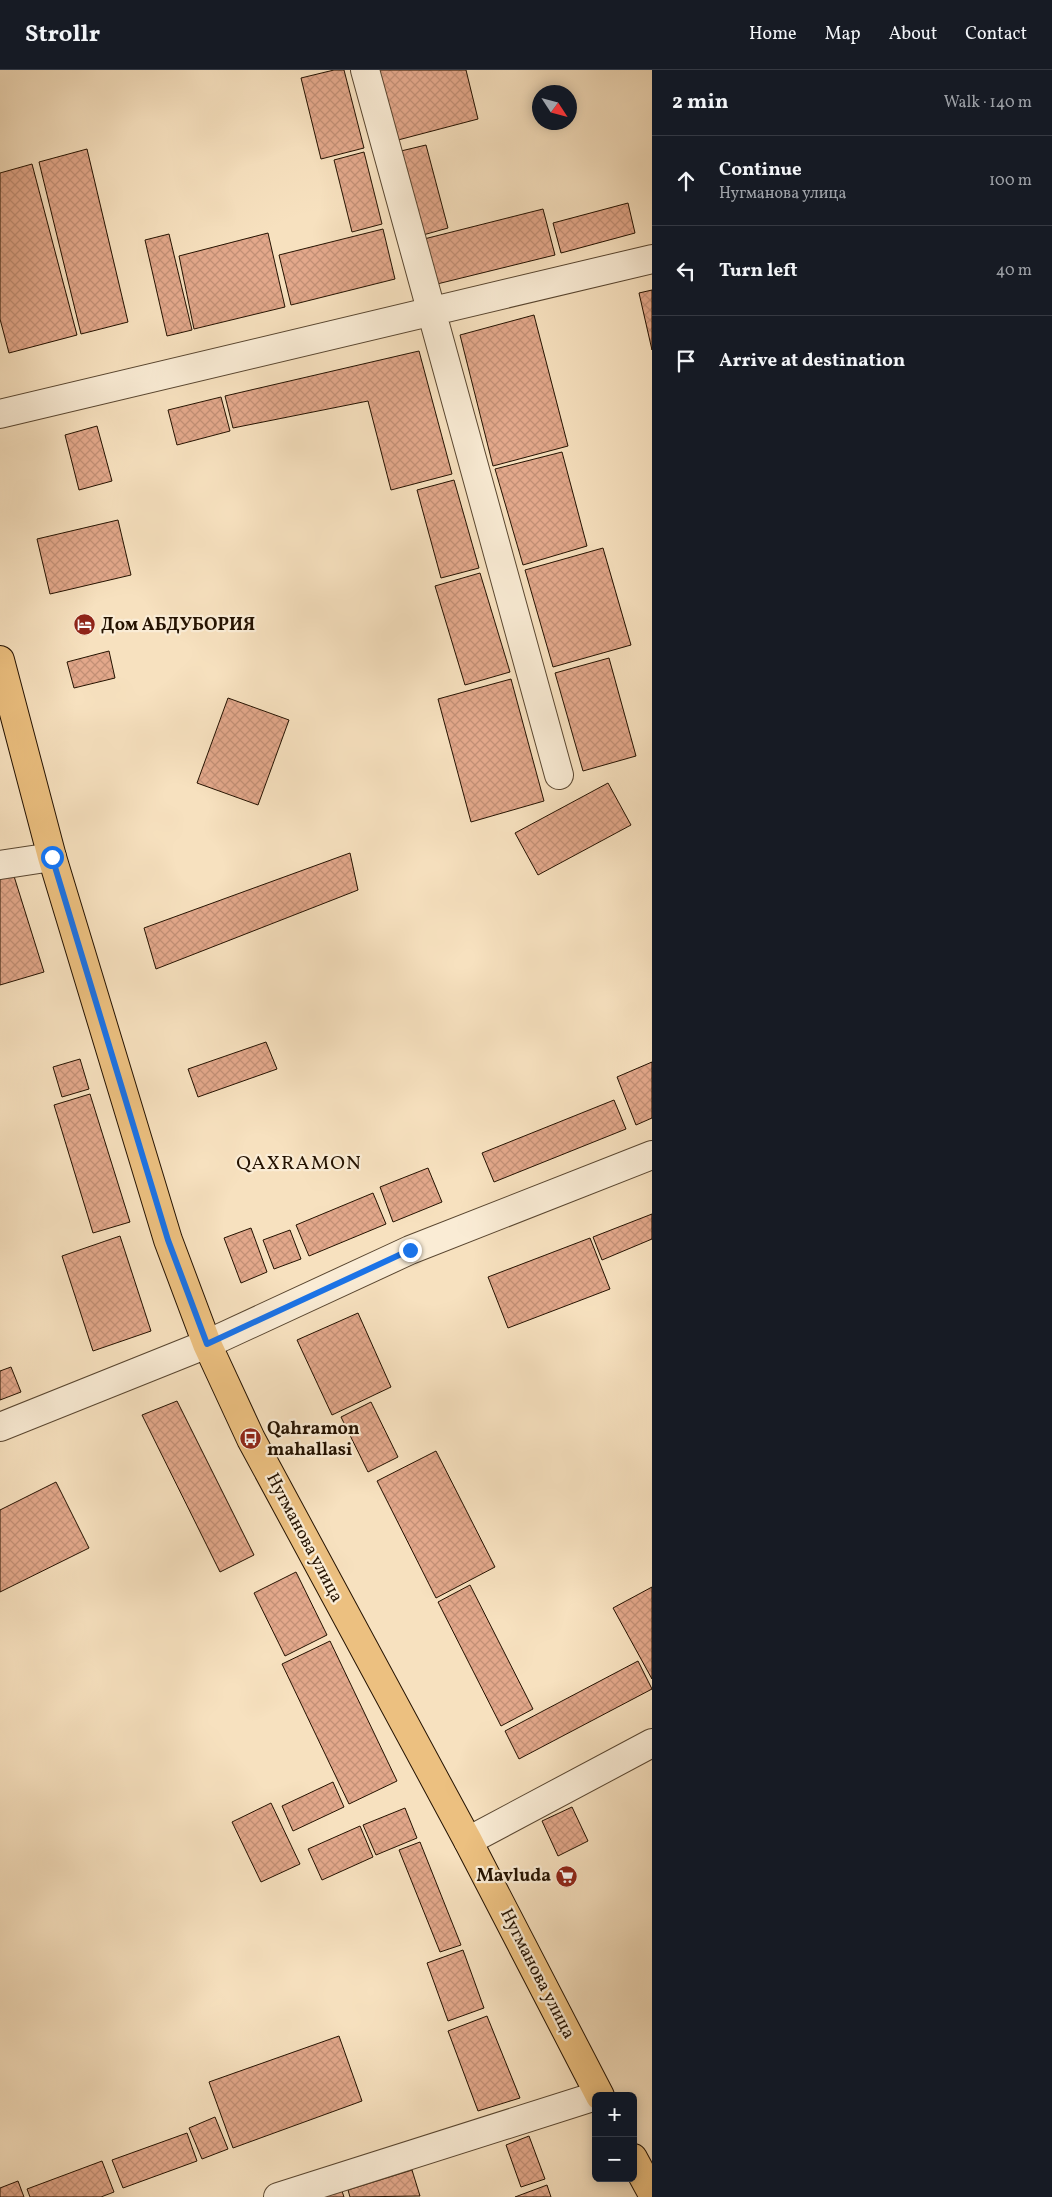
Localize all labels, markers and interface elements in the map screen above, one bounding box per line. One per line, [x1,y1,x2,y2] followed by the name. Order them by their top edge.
[25,18,100,52] text: Strollr
[749,22,797,47] text: Home
[825,22,861,47] text: Map
[889,22,937,47] text: About
[965,22,1027,47] text: Contact
[532,85,577,130] north arrow
[672,88,729,117] text: 2 min
[944,92,1032,114] text: Walk · 140 m
[719,157,802,183] text: Continue
[672,167,700,195] icon: ahead
[989,170,1032,192] text: 100 m
[719,183,846,205] text: Нугманова улица
[672,257,700,285] icon: left
[719,258,798,284] text: Turn left
[996,260,1032,282] text: 40 m
[672,347,700,375] icon: arrive
[719,348,905,374] text: Arrive at destination
[73,613,97,637] hotel icon: Дом АБДУБОРИЯ
[101,613,255,638] place label: Дом АБДУБОРИЯ
[41,846,64,869] route start
[236,1150,362,1178] district label: QAXRAMON
[399,1239,422,1262] route end
[267,1417,360,1463] place label: Qahramon mahallasi
[239,1427,263,1451] bus stop icon: Qahramon mahallasi
[259,1469,349,1607] street label: Нугманова улица
[476,1864,551,1889] place label: Mavluda
[555,1864,579,1888] supermarket icon: Mavluda
[493,1904,581,2044] street label: Нугманова улица
[592,2092,637,2182] map controls
[592,2092,637,2137] button: +
[592,2137,637,2182] button: −

